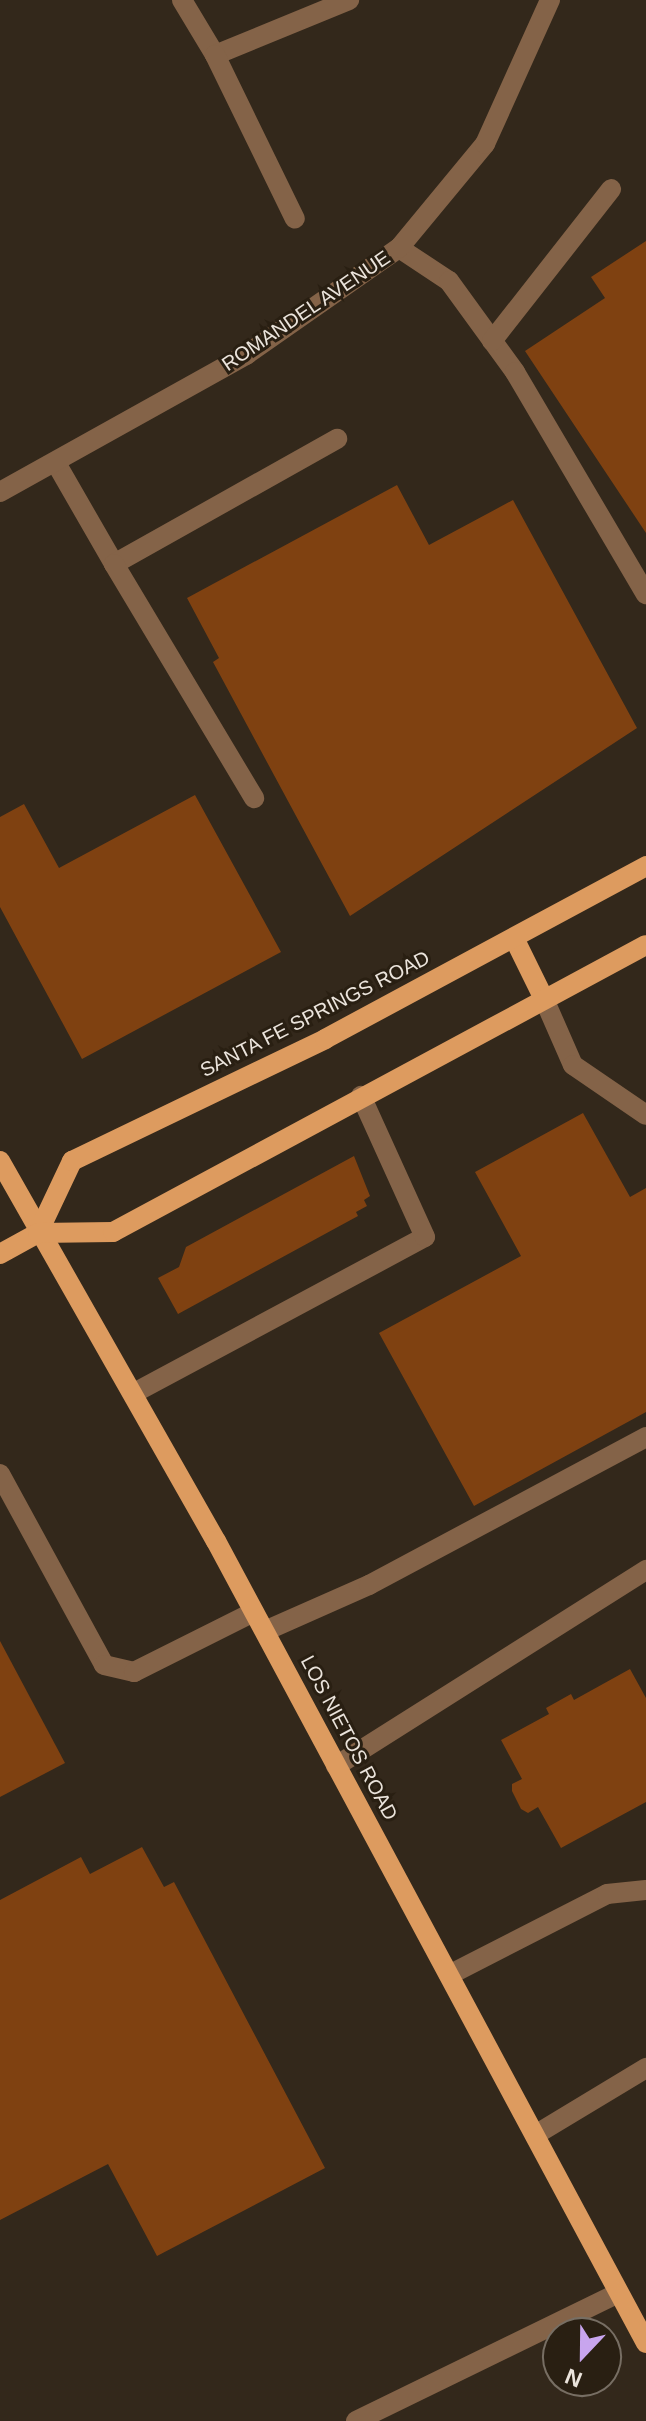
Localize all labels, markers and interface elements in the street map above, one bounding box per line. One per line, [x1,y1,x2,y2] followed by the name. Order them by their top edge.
[217,245,395,377] street label: ROMANDEL AVENUE
[196,945,434,1083] street label: SANTA FE SPRINGS ROAD
[295,1652,403,1824] street label: LOS NIETOS ROAD
[542,2317,622,2397] north arrow
[562,2363,586,2392] text: N

